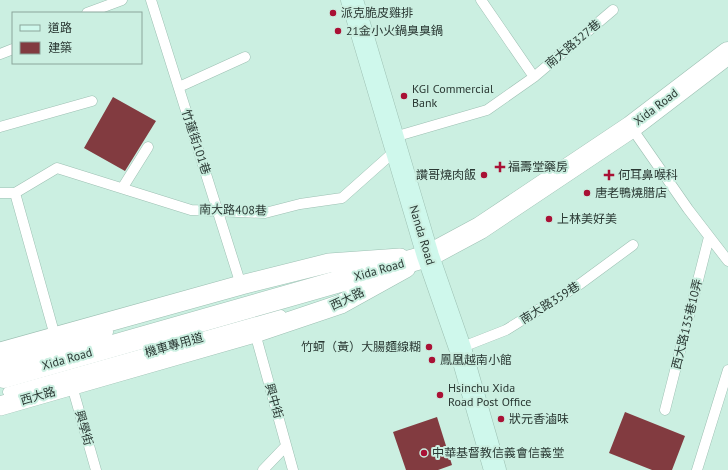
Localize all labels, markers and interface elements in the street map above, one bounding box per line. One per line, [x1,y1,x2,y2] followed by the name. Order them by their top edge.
[341,5,413,20] place label: 派克脆皮雞排
[328,8,338,18] marker: 派克脆皮雞排
[12,12,142,64] legend
[542,16,603,71] street label: 南大路327巷
[48,20,72,35] text: 道路
[346,23,443,38] place label: 21金小火鍋臭臭鍋
[333,26,343,36] marker: 21金小火鍋臭臭鍋
[48,40,72,55] text: 建築
[412,81,494,110] place label: KGI Commercial Bank
[631,85,681,128] street label: Xida Road
[399,91,409,101] marker: KGI Commercial Bank
[179,107,214,176] street label: 竹蓮街101巷
[508,159,568,174] place label: 福壽堂藥房
[495,162,505,172] marker: 福壽堂藥房
[416,167,476,182] place label: 讚哥燒肉飯
[618,167,678,182] place label: 何耳鼻喉科
[603,169,615,181] marker: 何耳鼻喉科
[479,170,489,180] marker: 讚哥燒肉飯
[595,185,667,200] place label: 唐老鴨燒腊店
[582,188,592,198] marker: 唐老鴨燒腊店
[199,201,267,218] street label: 南大路408巷
[406,203,439,267] street label: Nanda Road
[557,211,617,226] place label: 上林美好美
[544,214,554,224] marker: 上林美好美
[352,255,406,284] street label: Xida Road
[668,277,705,371] street label: 西大路135巷10弄
[517,278,582,327] street label: 南大路359巷
[327,284,366,313] street label: 西大路
[143,329,205,360] street label: 機車專用道
[301,339,421,354] place label: 竹蚵（黃）大腸麵線糊
[424,342,434,352] marker: 竹蚵（黃）大腸麵線糊
[40,344,94,373] street label: Xida Road
[440,352,512,367] place label: 鳳凰越南小館
[427,355,437,365] marker: 鳳凰越南小館
[448,380,531,409] place label: Hsinchu Xida Road Post Office
[262,381,287,420] street label: 興中街
[18,383,57,408] street label: 西大路
[435,390,445,400] marker: Hsinchu Xida Road Post Office
[72,408,97,447] street label: 興學街
[509,411,569,426] place label: 狀元香滷味
[496,414,506,424] marker: 狀元香滷味
[432,445,564,460] place label: 中華基督教信義會信義堂
[419,448,429,458] marker: 中華基督教信義會信義堂

